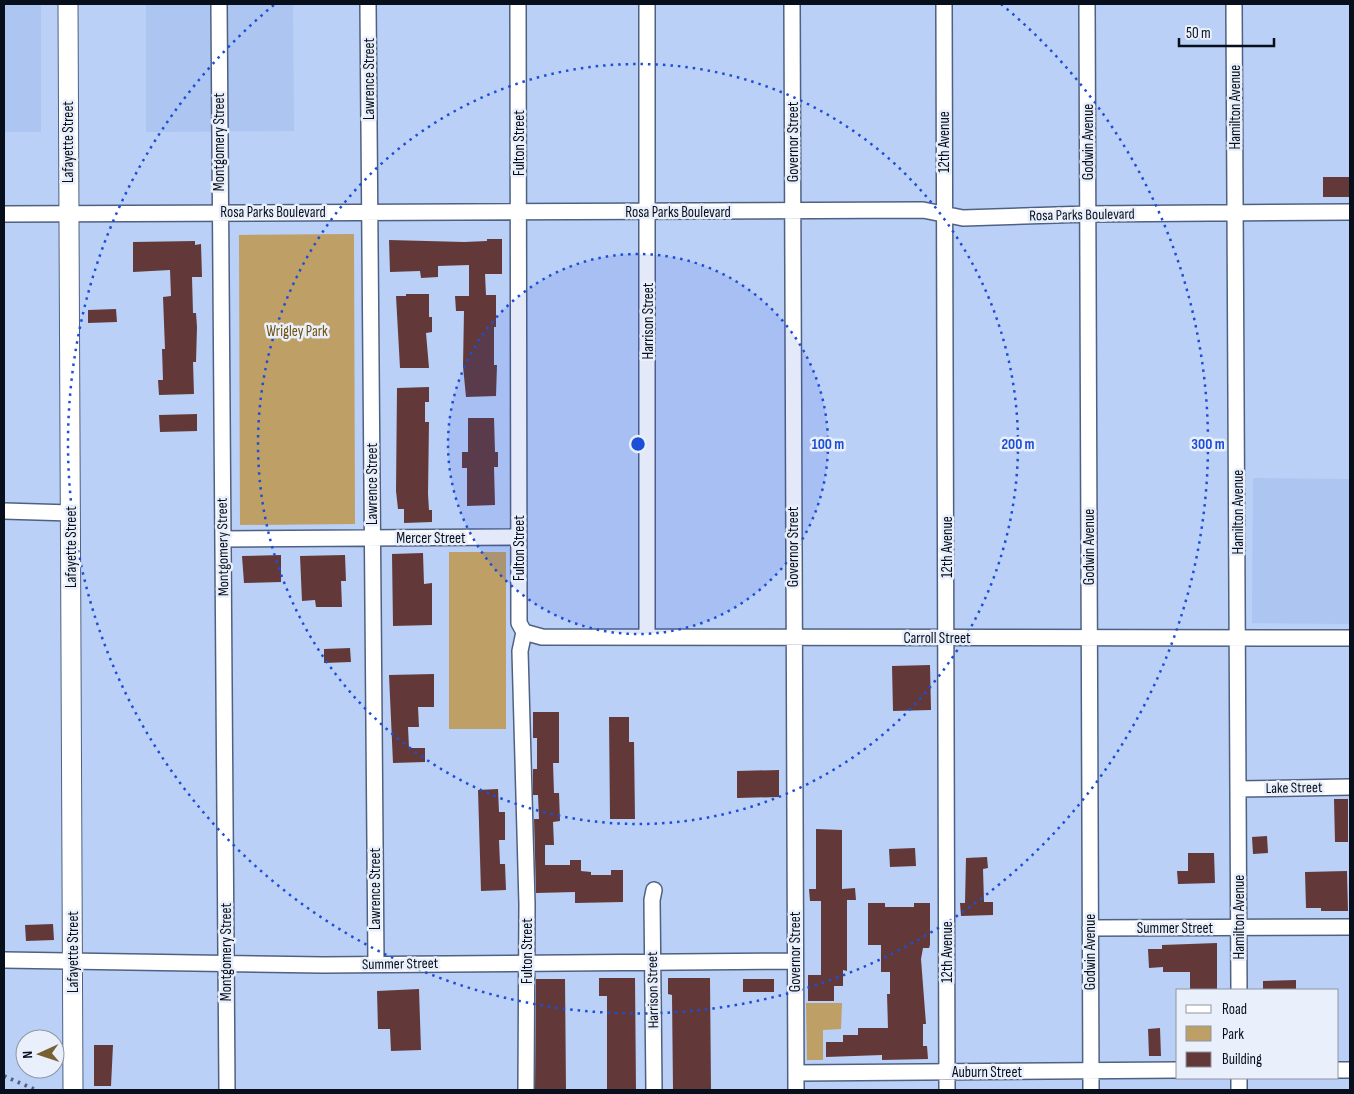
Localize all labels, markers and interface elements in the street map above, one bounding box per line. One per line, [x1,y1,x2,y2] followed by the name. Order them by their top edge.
[1179,15,1274,47] scale bar
[1186,24,1211,43] text: 50 m
[360,37,379,120] street label: Lawrence Street
[1226,65,1245,149] street label: Hamilton Avenue
[210,92,229,191] street label: Montgomery Street
[59,101,78,183] street label: Lafayette Street
[784,101,803,182] street label: Governor Street
[1079,104,1098,180] street label: Godwin Avenue
[510,110,529,176] street label: Fulton Street
[935,111,954,173] street label: 12th Avenue
[220,203,326,222] street label: Rosa Parks Boulevard
[625,203,731,222] street label: Rosa Parks Boulevard
[1029,205,1135,225] street label: Rosa Parks Boulevard
[639,282,658,359] street label: Harrison Street
[266,322,328,341] park label: Wrigley Park
[629,435,647,453] centre of rings
[812,435,844,454] text: 100 m
[1001,435,1035,454] text: 200 m
[1191,435,1225,454] text: 300 m
[363,442,382,525] street label: Lawrence Street
[1229,470,1248,554] street label: Hamilton Avenue
[213,497,233,596] street label: Montgomery Street
[62,506,81,588] street label: Lafayette Street
[784,506,803,587] street label: Governor Street
[1080,509,1099,585] street label: Godwin Avenue
[510,515,529,581] street label: Fulton Street
[938,516,957,578] street label: 12th Avenue
[396,529,466,548] street label: Mercer Street
[903,629,971,648] street label: Carroll Street
[1265,778,1323,798] street label: Lake Street
[366,847,385,930] street label: Lawrence Street
[1230,875,1249,959] street label: Hamilton Avenue
[217,902,236,1001] street label: Montgomery Street
[64,911,83,993] street label: Lafayette Street
[786,911,805,992] street label: Governor Street
[1081,914,1100,990] street label: Godwin Avenue
[518,918,537,984] street label: Fulton Street
[1137,919,1214,938] street label: Summer Street
[938,921,957,983] street label: 12th Avenue
[643,951,663,1029] street label: Harrison Street
[362,954,439,974] street label: Summer Street
[1176,989,1339,1079] legend
[1222,1000,1247,1019] text: Road
[1222,1025,1244,1044] text: Park
[15,1029,65,1079] north arrow
[19,1050,36,1059] text: N
[1222,1050,1262,1069] text: Building
[951,1063,1022,1082] street label: Auburn Street

